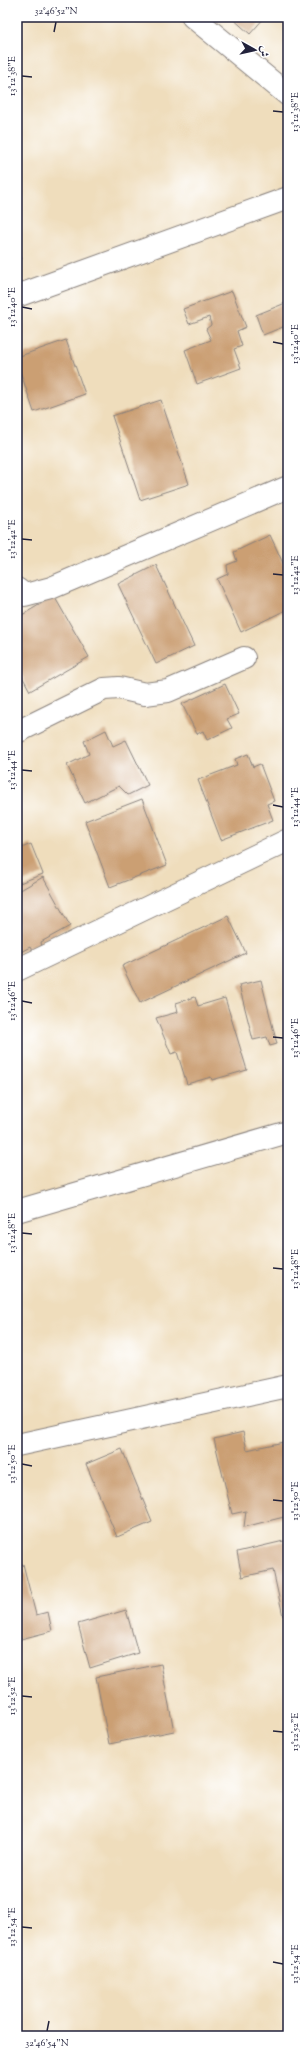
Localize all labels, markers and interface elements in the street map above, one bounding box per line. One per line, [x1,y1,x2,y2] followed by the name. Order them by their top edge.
[34,4,78,19] text: 32°46'52"N
[235,30,275,70] north arrow
[255,45,273,58] text: ش
[5,56,20,96] text: 13°12'38"E
[288,92,303,132] text: 13°12'38"E
[5,287,20,327] text: 13°12'40"E
[288,324,303,364] text: 13°12'40"E
[5,519,20,559] text: 13°12'42"E
[288,555,303,595] text: 13°12'42"E
[5,750,20,790] text: 13°12'44"E
[288,787,303,827] text: 13°12'44"E
[5,981,20,1021] text: 13°12'46"E
[288,1018,303,1058] text: 13°12'46"E
[5,1213,20,1253] text: 13°12'48"E
[288,1249,303,1289] text: 13°12'48"E
[5,1444,20,1484] text: 13°12'50"E
[288,1481,303,1521] text: 13°12'50"E
[5,1677,20,1715] text: 13°12'52"E
[288,1713,303,1751] text: 13°12'52"E
[5,1907,20,1947] text: 13°12'54"E
[288,1944,303,1984] text: 13°12'54"E
[25,2036,69,2051] text: 32°46'54"N

